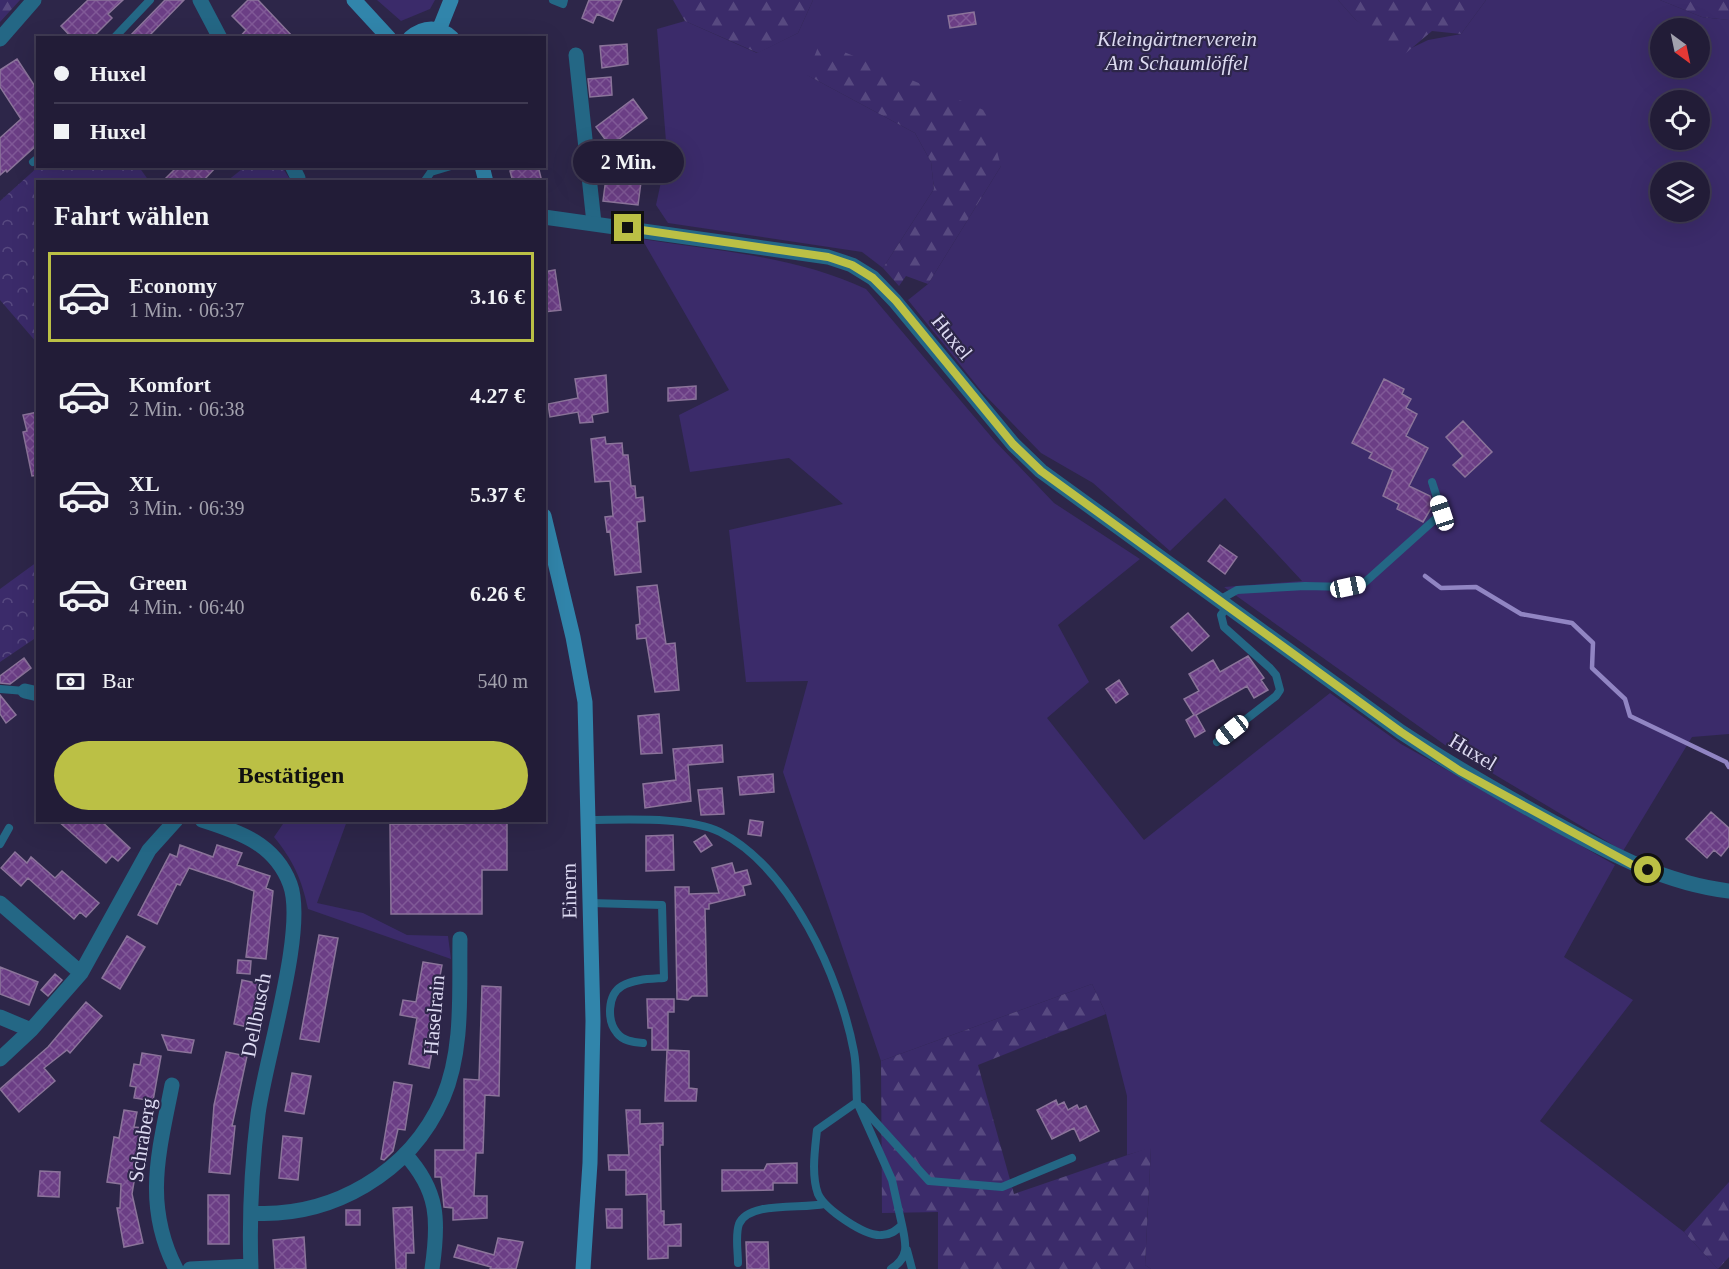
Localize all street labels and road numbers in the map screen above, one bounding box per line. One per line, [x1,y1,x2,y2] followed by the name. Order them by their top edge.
[927,310,978,365] street label: Huxel
[1445,728,1501,776] street label: Huxel
[557,862,581,919] street label: Einern
[236,970,276,1059] street label: Dellbusch
[419,973,450,1056] street label: Haselrain
[124,1096,161,1184] street label: Schraberg

